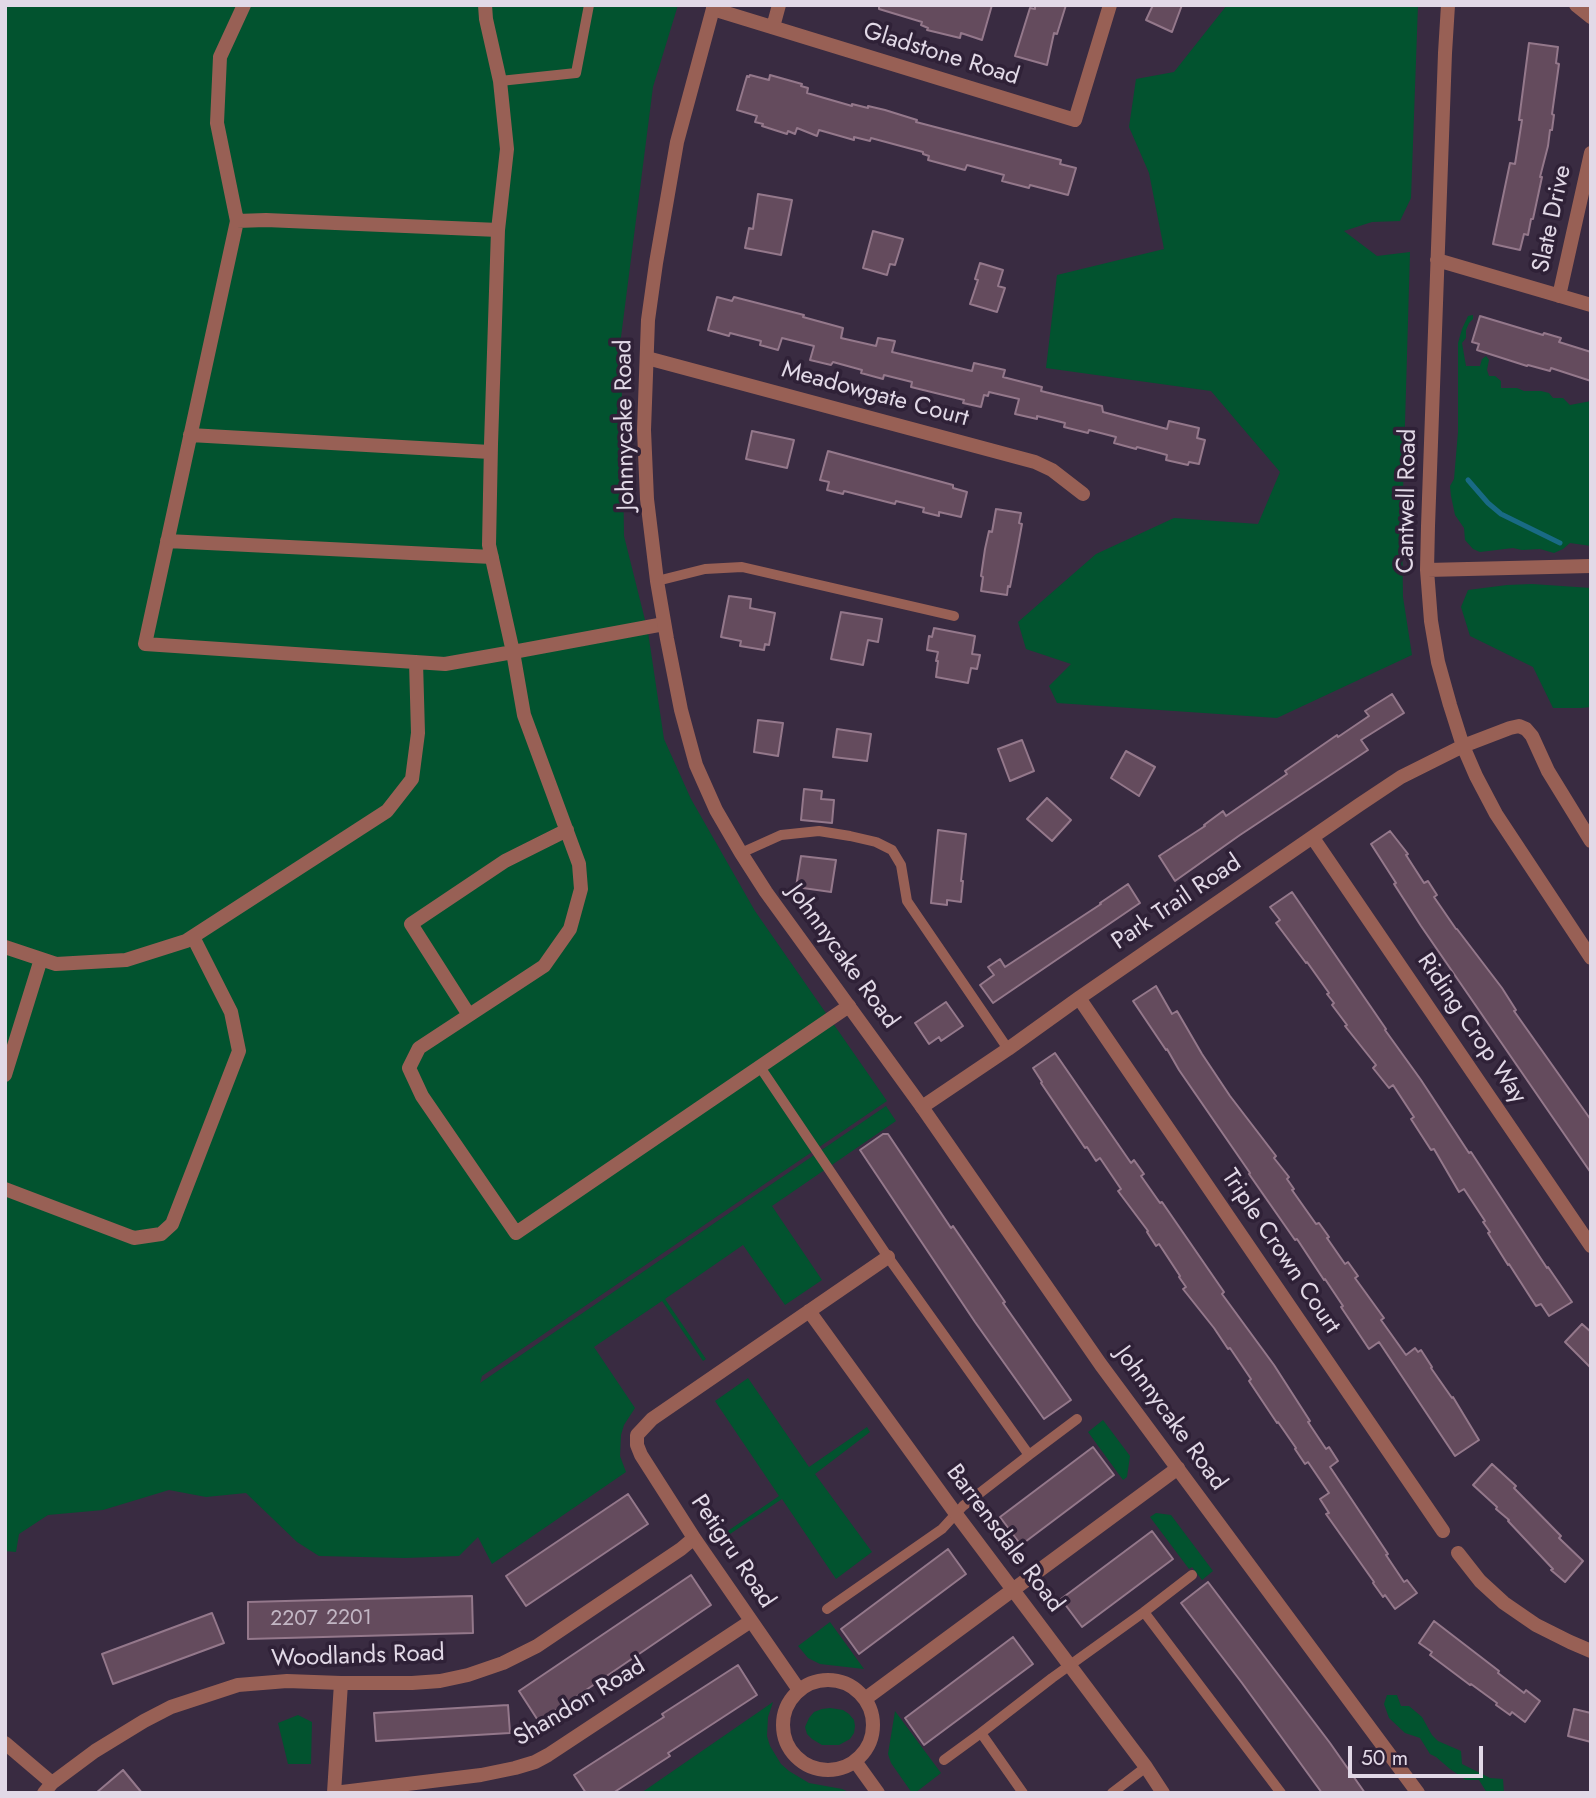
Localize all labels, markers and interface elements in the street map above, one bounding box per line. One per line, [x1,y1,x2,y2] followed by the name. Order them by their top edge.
[859,18,1023,92] street label: Gladstone Road
[1528,163,1578,275] street label: Slate Drive
[610,339,642,511] street label: Johnnycake Road
[778,356,972,434] street label: Meadowgate Court
[1392,428,1424,574] street label: Cantwell Road
[1107,849,1247,957] street label: Park Trail Road
[780,879,904,1035] street label: Johnnycake Road
[1410,949,1532,1109] street label: Riding Crop Way
[1214,1164,1346,1340] street label: Triple Crown Court
[1108,1341,1232,1497] street label: Johnnycake Road
[939,1459,1069,1619] street label: Barrensdale Road
[684,1490,780,1614] street label: Petigru Road
[326,1606,372,1632] house number: 2201
[270,1607,318,1633] house number: 2207
[271,1640,445,1674] street label: Woodlands Road
[509,1652,651,1754] street label: Shandon Road
[1351,1731,1486,1775] scale bar
[1361,1743,1408,1773] text: 50 m

